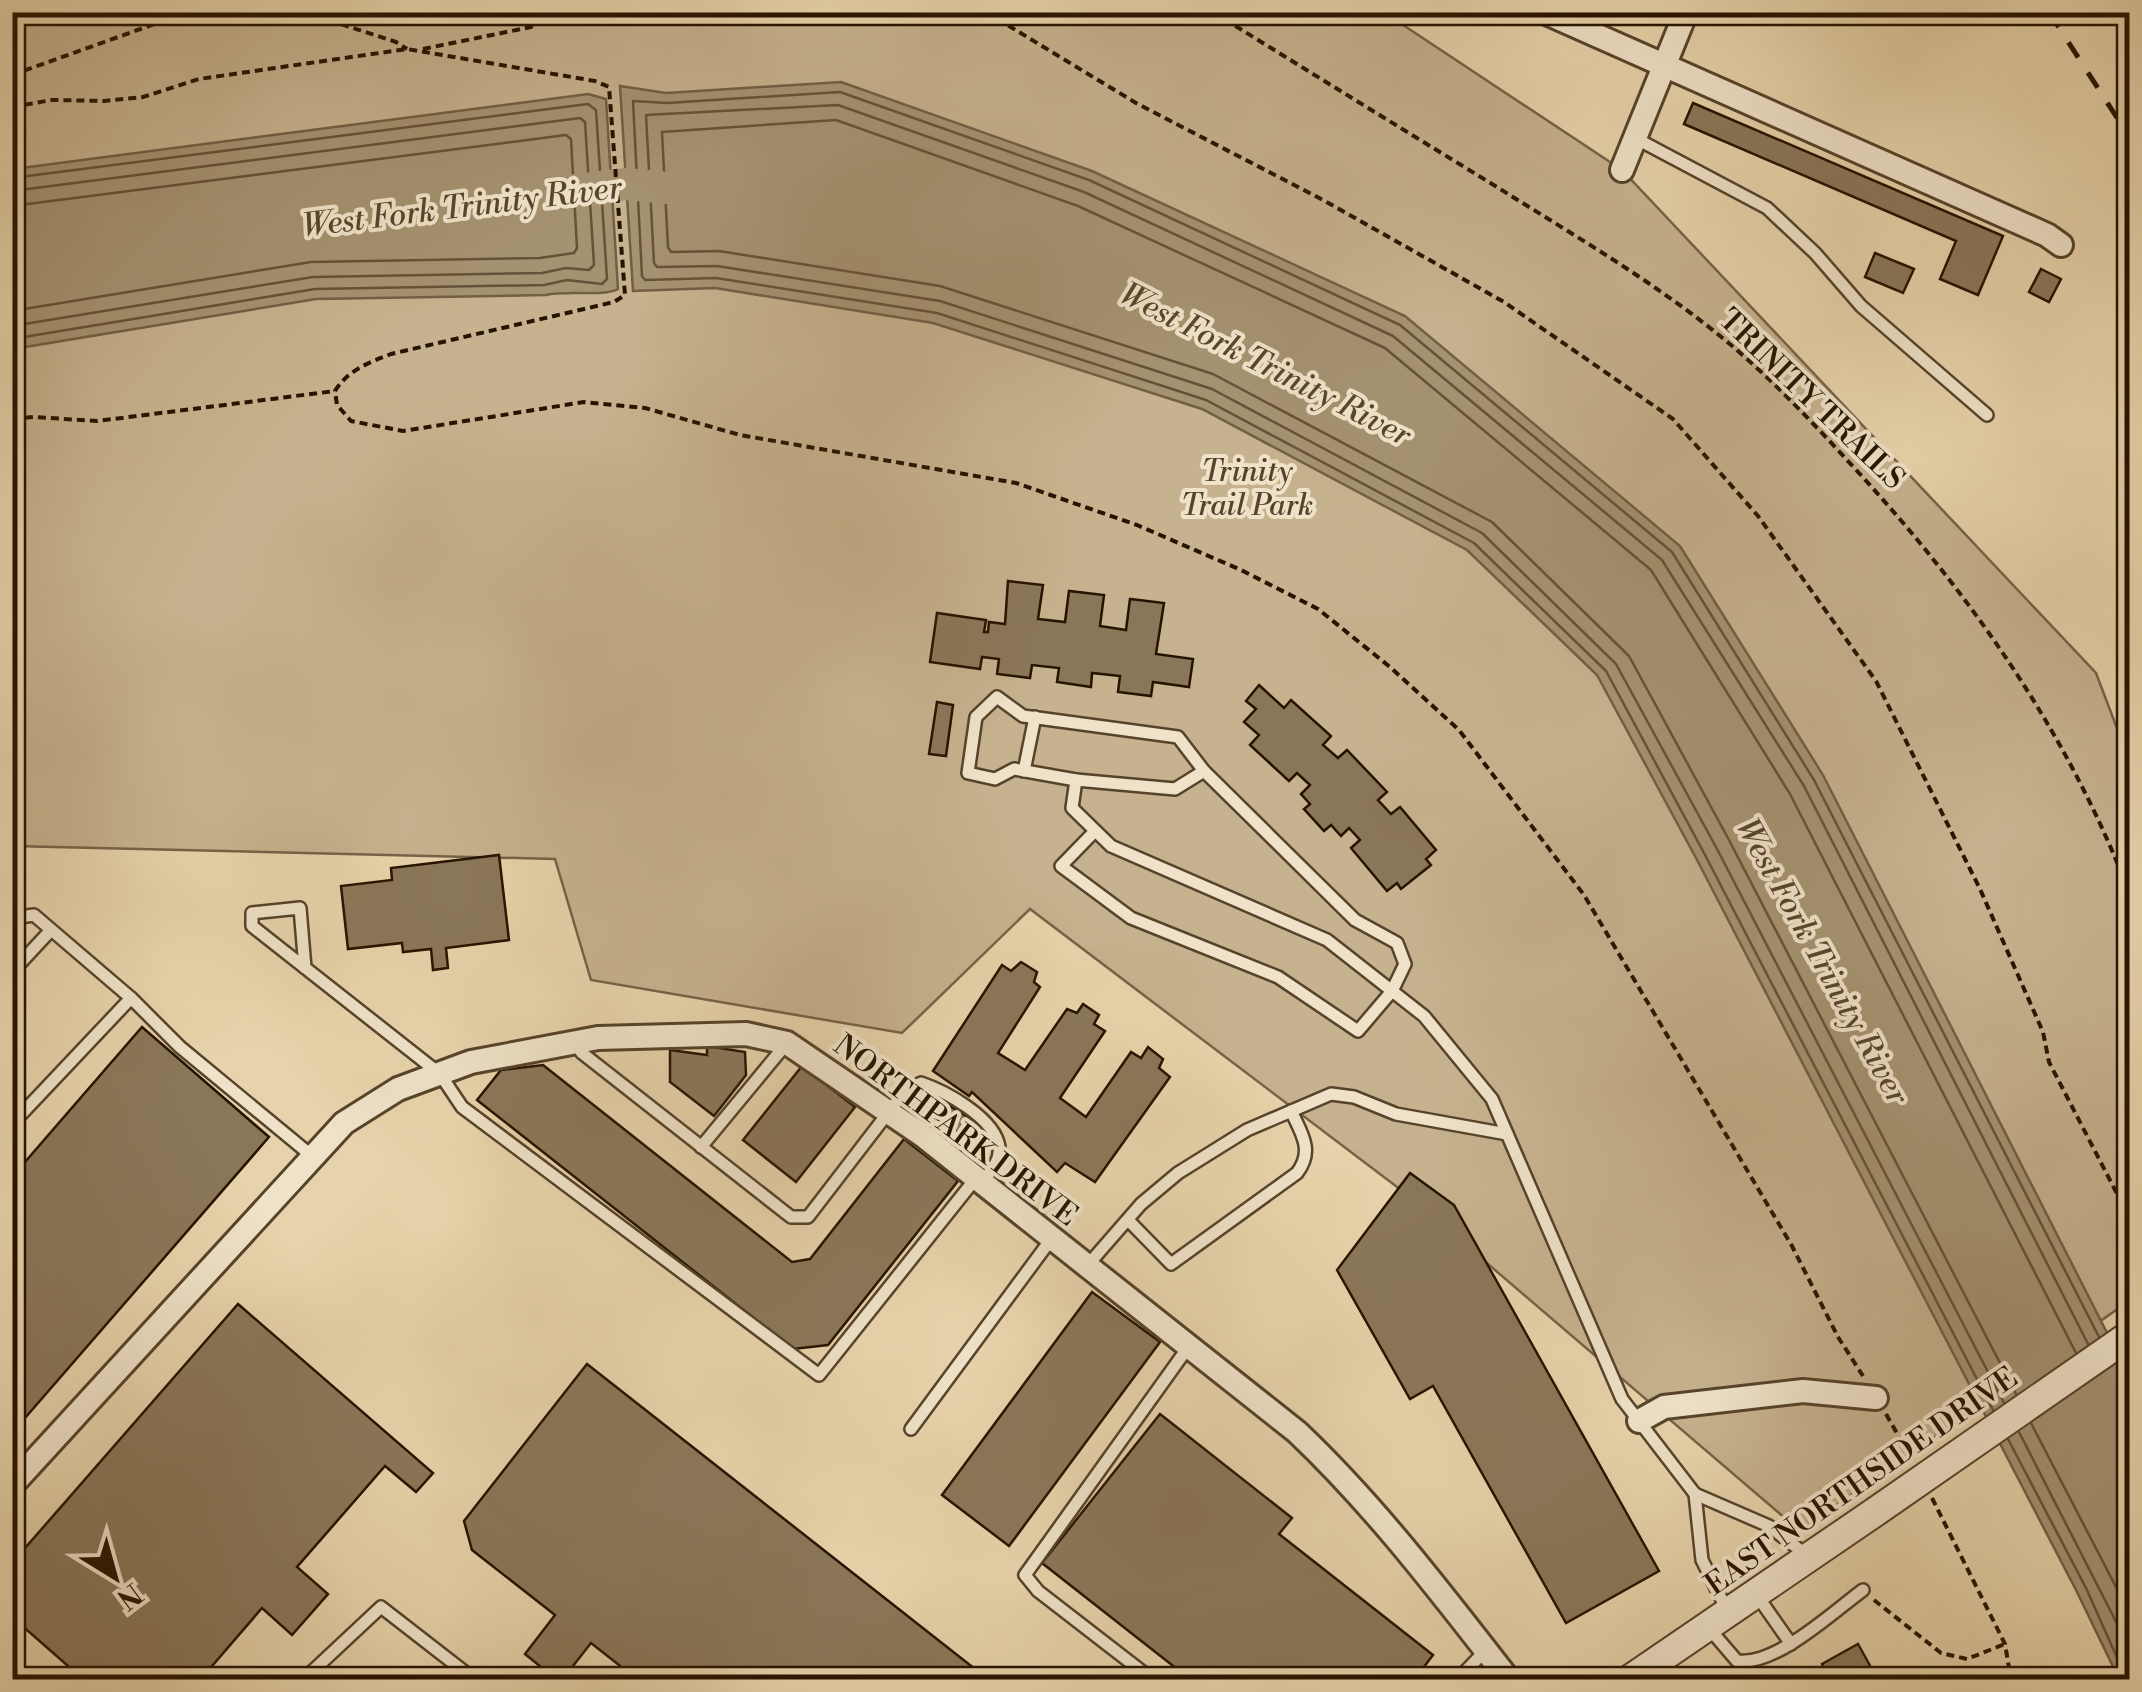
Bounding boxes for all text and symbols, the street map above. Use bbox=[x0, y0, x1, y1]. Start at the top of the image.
water label: West Fork Trinity River bbox=[300, 167, 625, 246]
water label: West Fork Trinity River bbox=[1113, 274, 1419, 456]
street label: TRINITY TRAILS bbox=[1710, 301, 1912, 498]
park label: Trinity Trail Park bbox=[1181, 453, 1313, 525]
water label: West Fork Trinity River bbox=[1727, 811, 1918, 1113]
street label: NORTHPARK DRIVE bbox=[826, 1027, 1085, 1235]
street label: EAST NORTHSIDE DRIVE bbox=[1698, 1359, 2025, 1604]
north arrow bbox=[65, 1527, 165, 1627]
text: N bbox=[110, 1575, 149, 1616]

